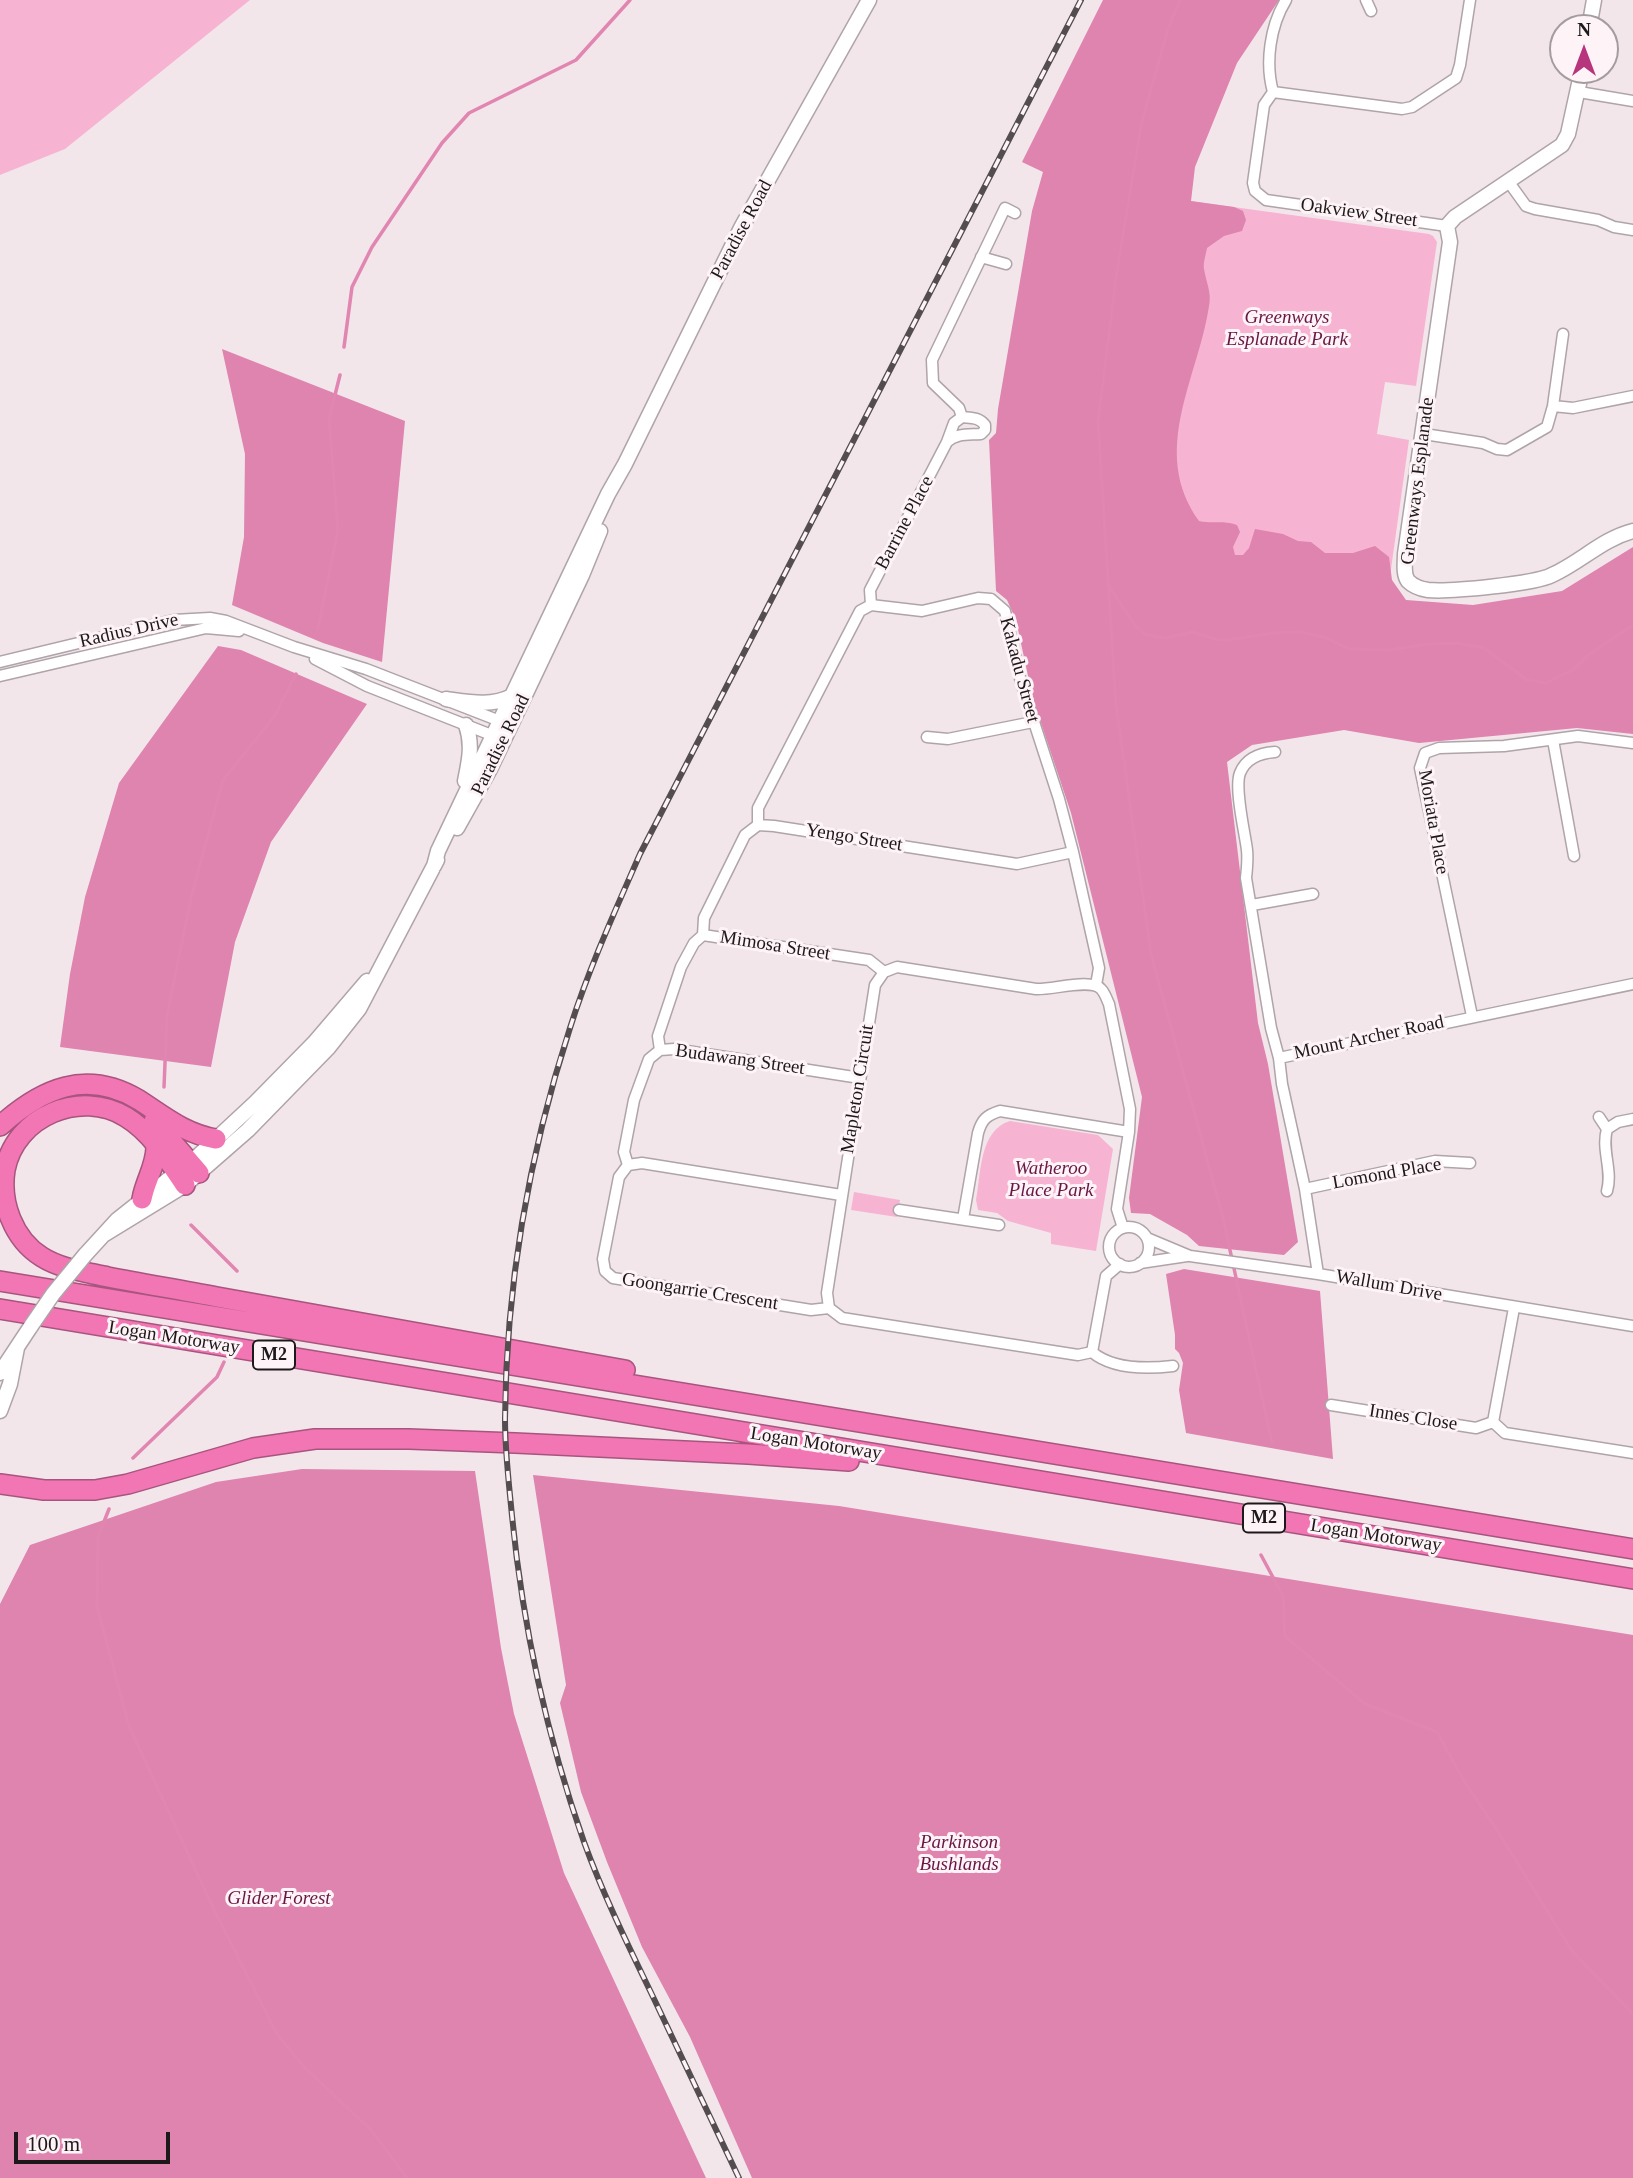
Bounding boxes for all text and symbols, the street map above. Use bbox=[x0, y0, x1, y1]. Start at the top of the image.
north arrow bbox=[1549, 14, 1619, 84]
text: N bbox=[1577, 19, 1591, 40]
street label: Paradise Road bbox=[706, 176, 778, 284]
street label: Oakview Street bbox=[1299, 194, 1419, 232]
park label: Greenways Esplanade Park bbox=[1226, 307, 1348, 351]
street label: Greenways Esplanade bbox=[1396, 396, 1440, 566]
street label: Barrine Place bbox=[871, 472, 939, 574]
street label: Radius Drive bbox=[77, 609, 181, 653]
street label: Kakadu Street bbox=[994, 615, 1044, 725]
street label: Paradise Road bbox=[467, 691, 535, 799]
street label: Moriata Place bbox=[1413, 768, 1453, 876]
street label: Yengo Street bbox=[804, 819, 904, 857]
street label: Mimosa Street bbox=[718, 926, 832, 966]
street label: Mount Archer Road bbox=[1292, 1011, 1446, 1065]
street label: Mapleton Circuit bbox=[837, 1023, 879, 1155]
street label: Budawang Street bbox=[674, 1040, 806, 1080]
street label: Lomond Place bbox=[1331, 1153, 1443, 1195]
park label: Watheroo Place Park bbox=[1009, 1158, 1093, 1202]
street label: Wallum Drive bbox=[1334, 1265, 1444, 1307]
street label: Goongarrie Crescent bbox=[620, 1268, 780, 1316]
street label: Logan Motorway bbox=[107, 1316, 241, 1360]
road number: M2 bbox=[253, 1340, 295, 1370]
street label: Innes Close bbox=[1367, 1400, 1459, 1436]
street label: Logan Motorway bbox=[749, 1422, 883, 1466]
road number: M2 bbox=[1243, 1504, 1285, 1532]
street label: Logan Motorway bbox=[1309, 1514, 1443, 1558]
park label: Parkinson Bushlands bbox=[919, 1832, 999, 1876]
park label: Glider Forest bbox=[227, 1888, 331, 1910]
scale bar bbox=[18, 2118, 173, 2162]
text: 100 m bbox=[27, 2132, 80, 2156]

